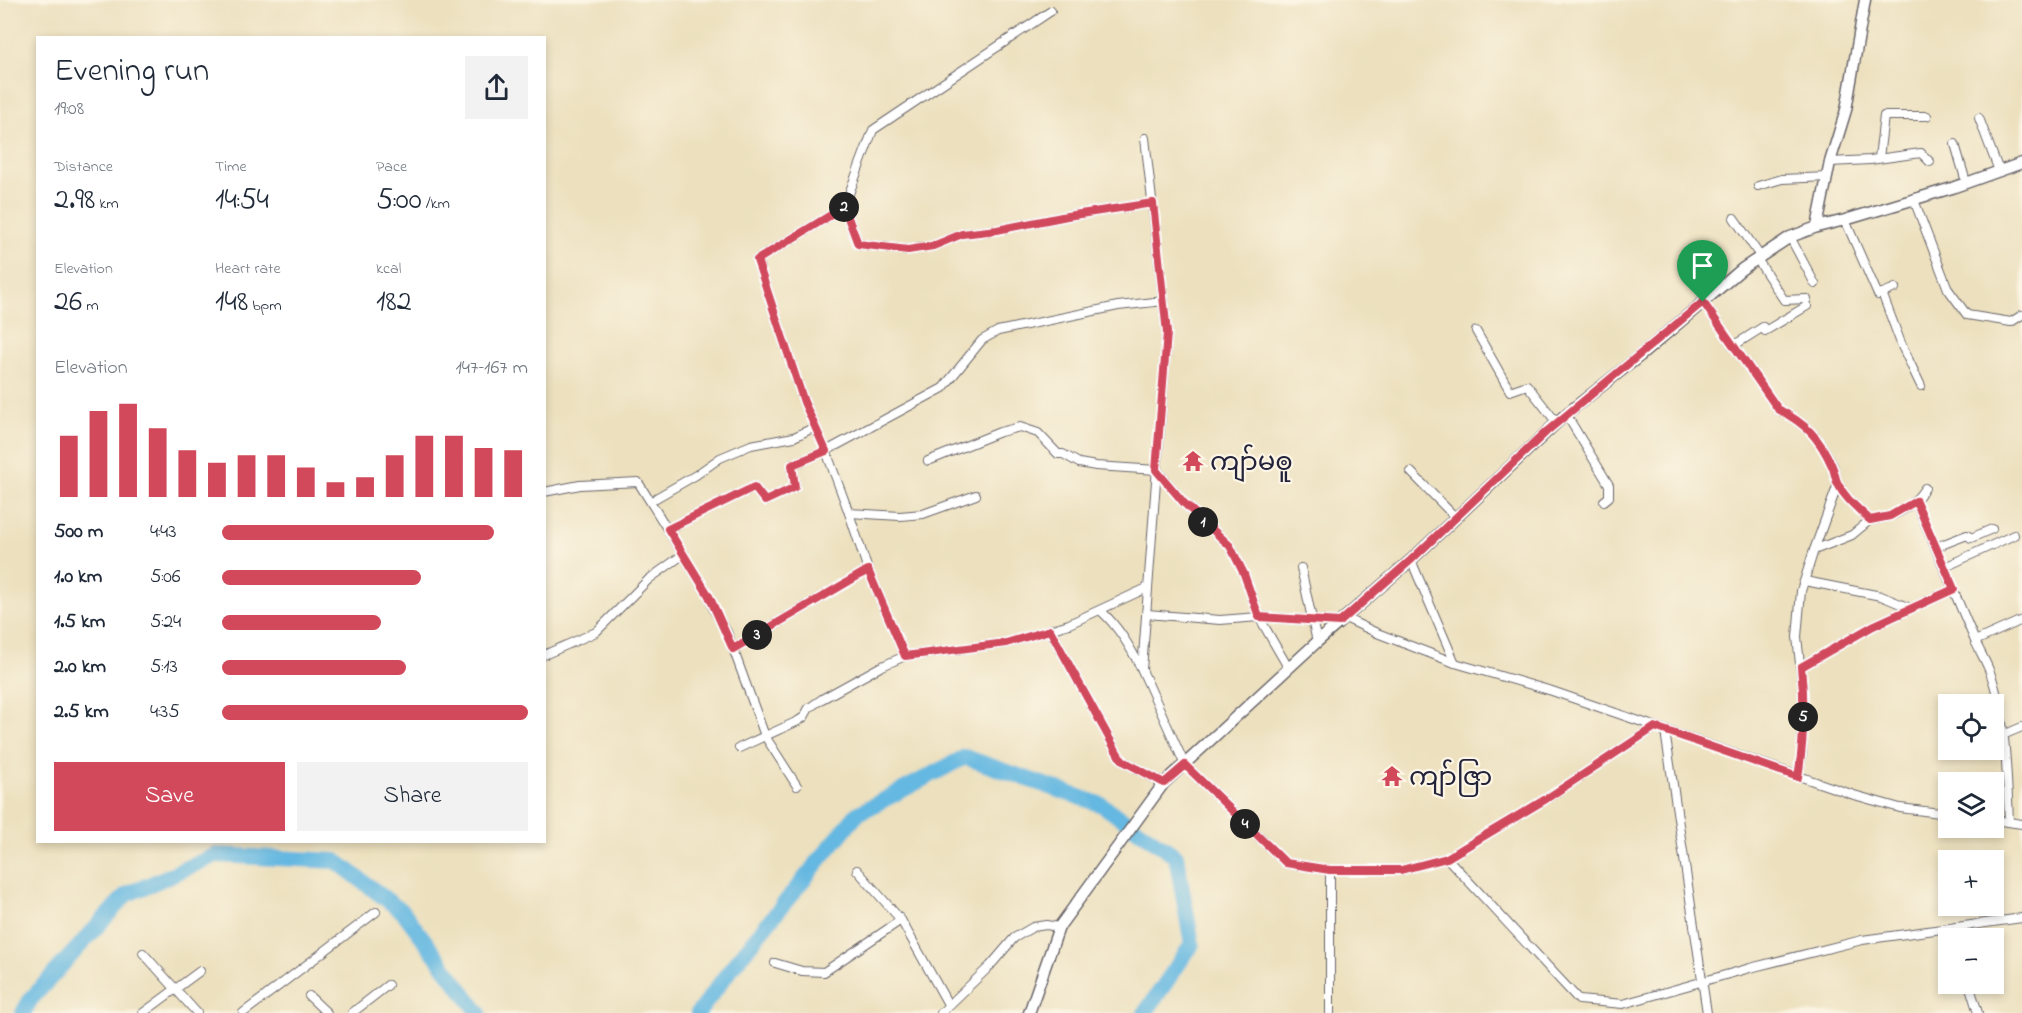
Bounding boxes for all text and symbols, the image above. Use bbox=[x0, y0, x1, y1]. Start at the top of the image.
text: Evening run bbox=[54, 48, 209, 96]
button: share bbox=[465, 56, 528, 119]
text: 19:08 bbox=[54, 95, 84, 124]
text: Distance bbox=[54, 155, 113, 179]
text: Time bbox=[215, 155, 247, 179]
text: Pace bbox=[376, 155, 407, 179]
text: 2.98 bbox=[54, 179, 95, 223]
text: 14:54 bbox=[215, 179, 269, 223]
text: 5:00 bbox=[376, 179, 422, 223]
text: km bbox=[95, 192, 119, 216]
text: /km bbox=[422, 192, 450, 216]
pin: 2 bbox=[829, 192, 859, 222]
text: 2 bbox=[840, 195, 848, 219]
pin bbox=[1677, 240, 1728, 302]
icon: arrive bbox=[1686, 249, 1719, 282]
text: Elevation bbox=[54, 257, 113, 281]
text: Heart rate bbox=[215, 257, 281, 281]
text: kcal bbox=[376, 257, 401, 281]
text: 26 bbox=[54, 281, 82, 325]
text: 148 bbox=[215, 281, 248, 325]
text: 182 bbox=[376, 281, 412, 325]
text: m bbox=[82, 294, 99, 318]
text: bpm bbox=[248, 294, 282, 318]
text: Elevation bbox=[54, 354, 128, 383]
text: 147–167 m bbox=[455, 354, 528, 383]
place label: ကျာ်မၜူ bbox=[1210, 444, 1293, 483]
temple icon: ကျာ်မၜူ bbox=[1181, 449, 1205, 473]
pin: 1 bbox=[1188, 507, 1218, 537]
text: 1 bbox=[1200, 510, 1206, 534]
text: 500 m bbox=[54, 518, 103, 547]
text: 4:43 bbox=[150, 518, 176, 547]
text: 1.0 km bbox=[54, 563, 102, 592]
text: 5:06 bbox=[150, 563, 181, 592]
text: 1.5 km bbox=[54, 608, 105, 637]
text: 5:24 bbox=[150, 608, 181, 637]
pin: 3 bbox=[742, 620, 772, 650]
text: 3 bbox=[754, 623, 760, 647]
text: 2.0 km bbox=[54, 653, 106, 682]
text: 5:13 bbox=[150, 653, 178, 682]
map controls bbox=[1938, 694, 2004, 994]
button: locate bbox=[1938, 694, 2004, 760]
text: 2.5 km bbox=[54, 698, 109, 727]
text: 4:35 bbox=[150, 698, 180, 727]
pin: 5 bbox=[1788, 702, 1818, 732]
text: 5 bbox=[1798, 705, 1808, 729]
place label: ကျာ်ဇြာ bbox=[1409, 759, 1492, 798]
button: Save bbox=[54, 762, 285, 831]
button: Share bbox=[297, 762, 528, 831]
temple icon: ကျာ်ဇြာ bbox=[1380, 764, 1404, 788]
button: layers bbox=[1938, 772, 2004, 838]
pin: 4 bbox=[1230, 809, 1260, 839]
text: 4 bbox=[1242, 812, 1248, 836]
button: + bbox=[1938, 850, 2004, 916]
button: − bbox=[1938, 928, 2004, 994]

